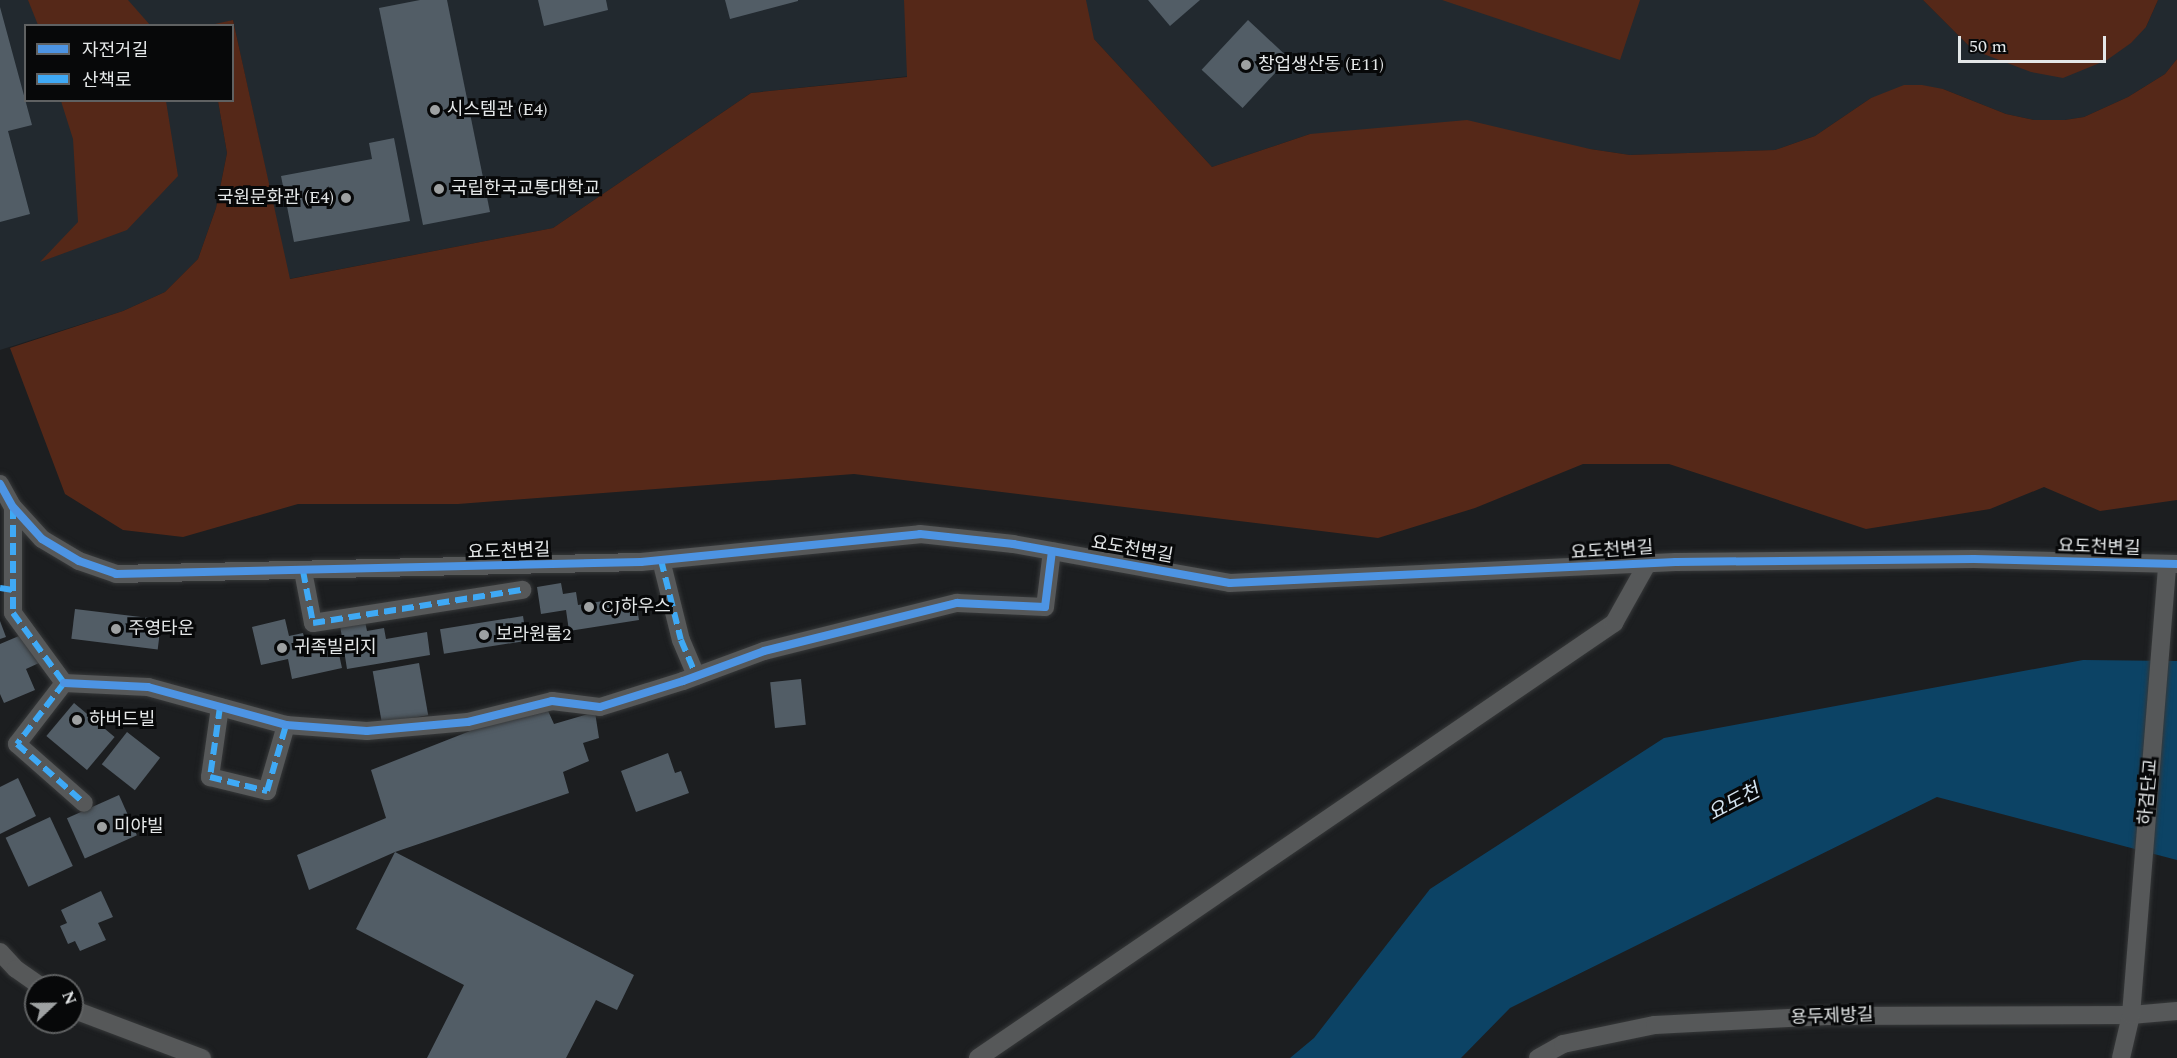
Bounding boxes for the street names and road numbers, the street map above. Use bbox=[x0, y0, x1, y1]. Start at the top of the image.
street label: 요도천변길 bbox=[1089, 532, 1175, 568]
street label: 요도천변길 bbox=[2057, 536, 2141, 560]
street label: 요도천변길 bbox=[1570, 537, 1654, 565]
street label: 요도천변길 bbox=[467, 540, 551, 564]
street label: 하검단교 bbox=[2135, 758, 2163, 826]
street label: 용두제방길 bbox=[1790, 1005, 1874, 1029]

